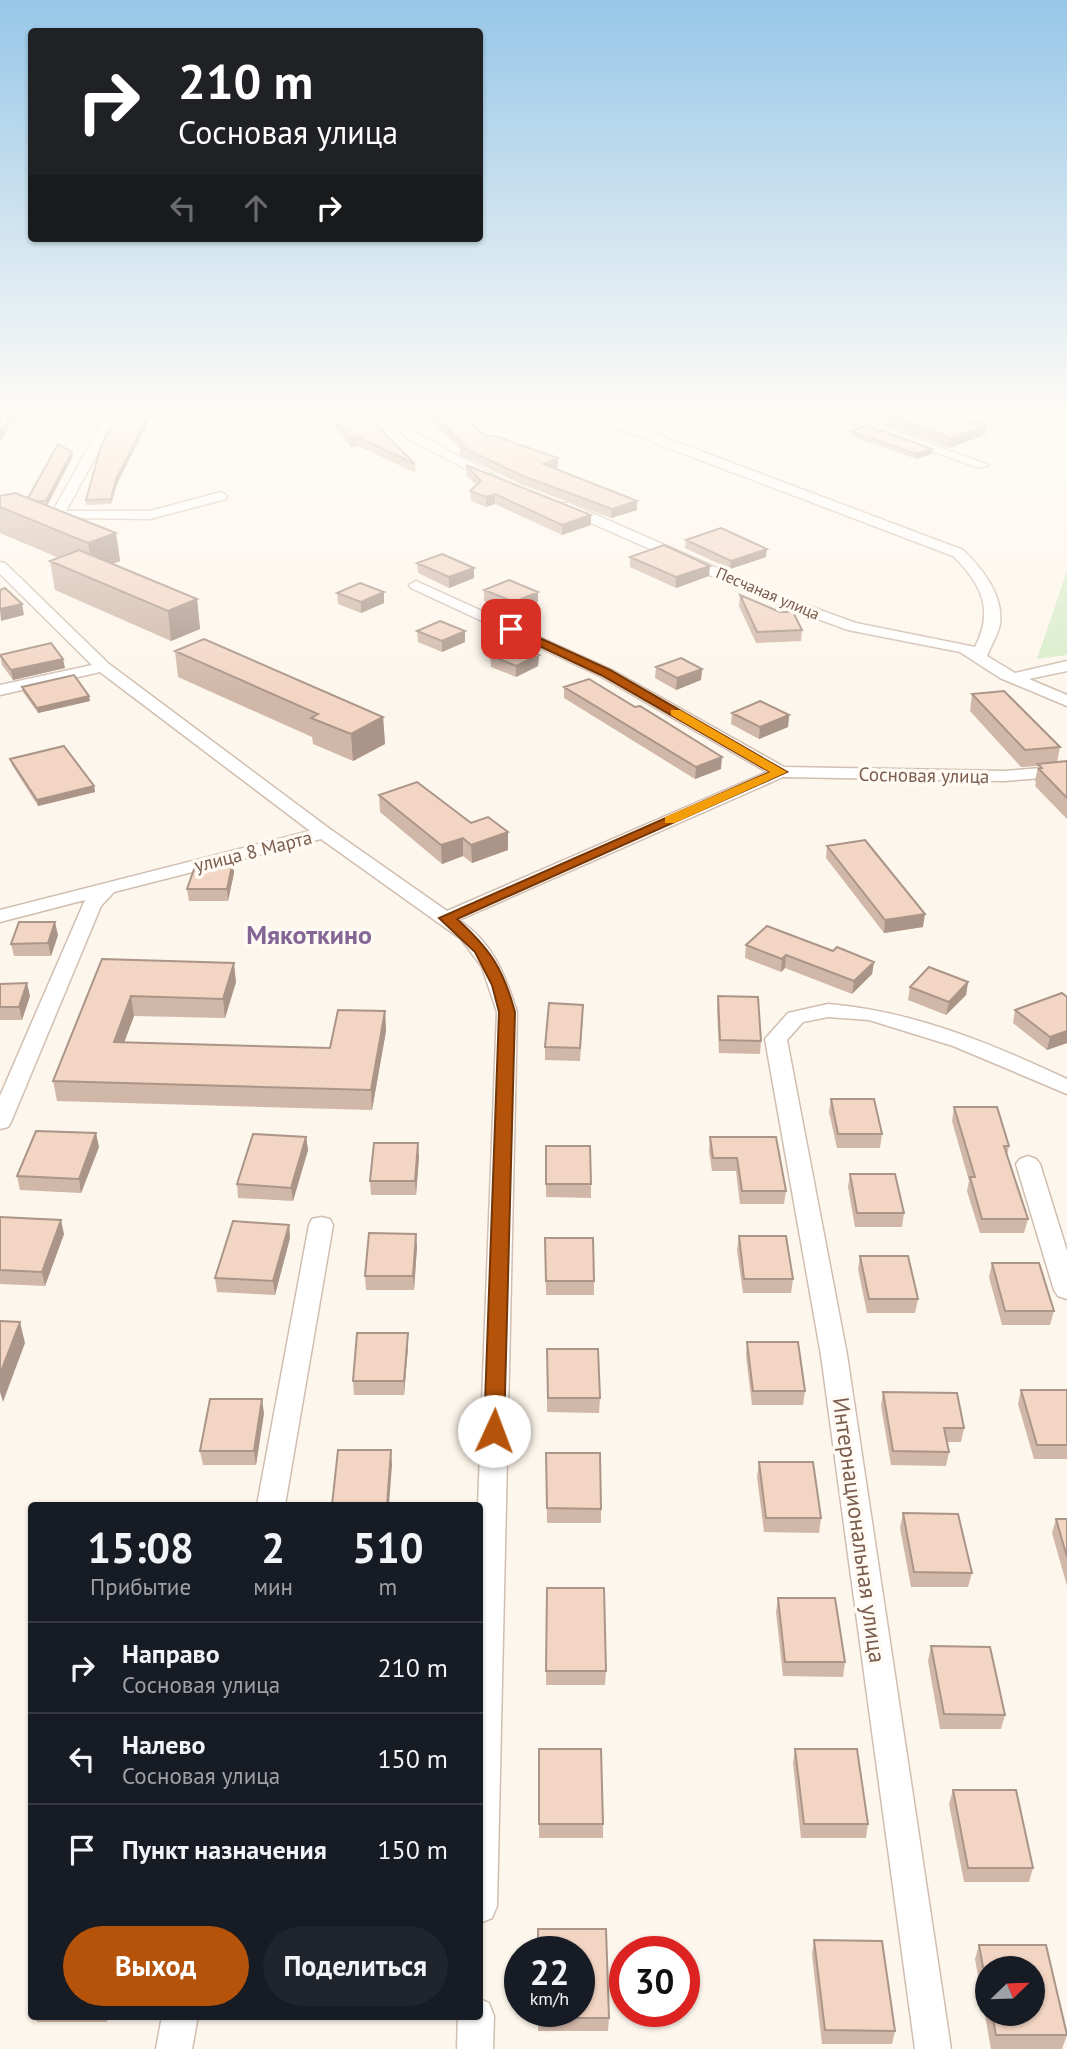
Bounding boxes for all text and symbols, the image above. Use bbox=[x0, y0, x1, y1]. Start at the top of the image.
text: 210 m bbox=[178, 49, 313, 113]
icon: right bbox=[63, 56, 154, 147]
text: Сосновая улица bbox=[178, 111, 398, 153]
icon: left bbox=[164, 189, 202, 227]
icon: ahead bbox=[237, 189, 275, 227]
icon: right bbox=[310, 189, 348, 227]
street label: Песчаная улица bbox=[713, 562, 823, 624]
pin bbox=[481, 599, 541, 659]
icon: arrive bbox=[492, 610, 530, 648]
street label: Сосновая улица bbox=[858, 762, 990, 788]
street label: улица 8 Марта bbox=[192, 825, 314, 877]
district label: Мякоткино bbox=[246, 918, 372, 951]
position arrow bbox=[457, 1394, 531, 1468]
street label: Интернациональная улица bbox=[827, 1395, 892, 1665]
text: 15:08 bbox=[87, 1520, 194, 1575]
text: 2 bbox=[261, 1520, 285, 1575]
text: 510 bbox=[352, 1520, 424, 1575]
text: Прибытие bbox=[90, 1572, 191, 1601]
text: мин bbox=[253, 1572, 293, 1601]
text: m bbox=[379, 1572, 397, 1601]
text: Направо bbox=[122, 1637, 220, 1670]
icon: right bbox=[63, 1649, 101, 1687]
text: 210 m bbox=[377, 1651, 448, 1684]
text: Сосновая улица bbox=[122, 1670, 280, 1699]
text: Налево bbox=[122, 1728, 206, 1761]
icon: left bbox=[63, 1740, 101, 1778]
text: 150 m bbox=[377, 1742, 448, 1775]
text: Сосновая улица bbox=[122, 1761, 280, 1790]
icon: arrive bbox=[63, 1831, 101, 1869]
text: Пункт назначения bbox=[122, 1833, 327, 1866]
text: 150 m bbox=[377, 1833, 448, 1866]
button: Выход bbox=[63, 1926, 249, 2006]
button: Поделиться bbox=[263, 1926, 448, 2006]
speed limit sign: 30 bbox=[609, 1936, 700, 2027]
text: 22 bbox=[530, 1949, 569, 1995]
north arrow bbox=[975, 1956, 1045, 2026]
map controls bbox=[975, 1956, 1045, 2026]
text: km/h bbox=[530, 1987, 569, 2010]

